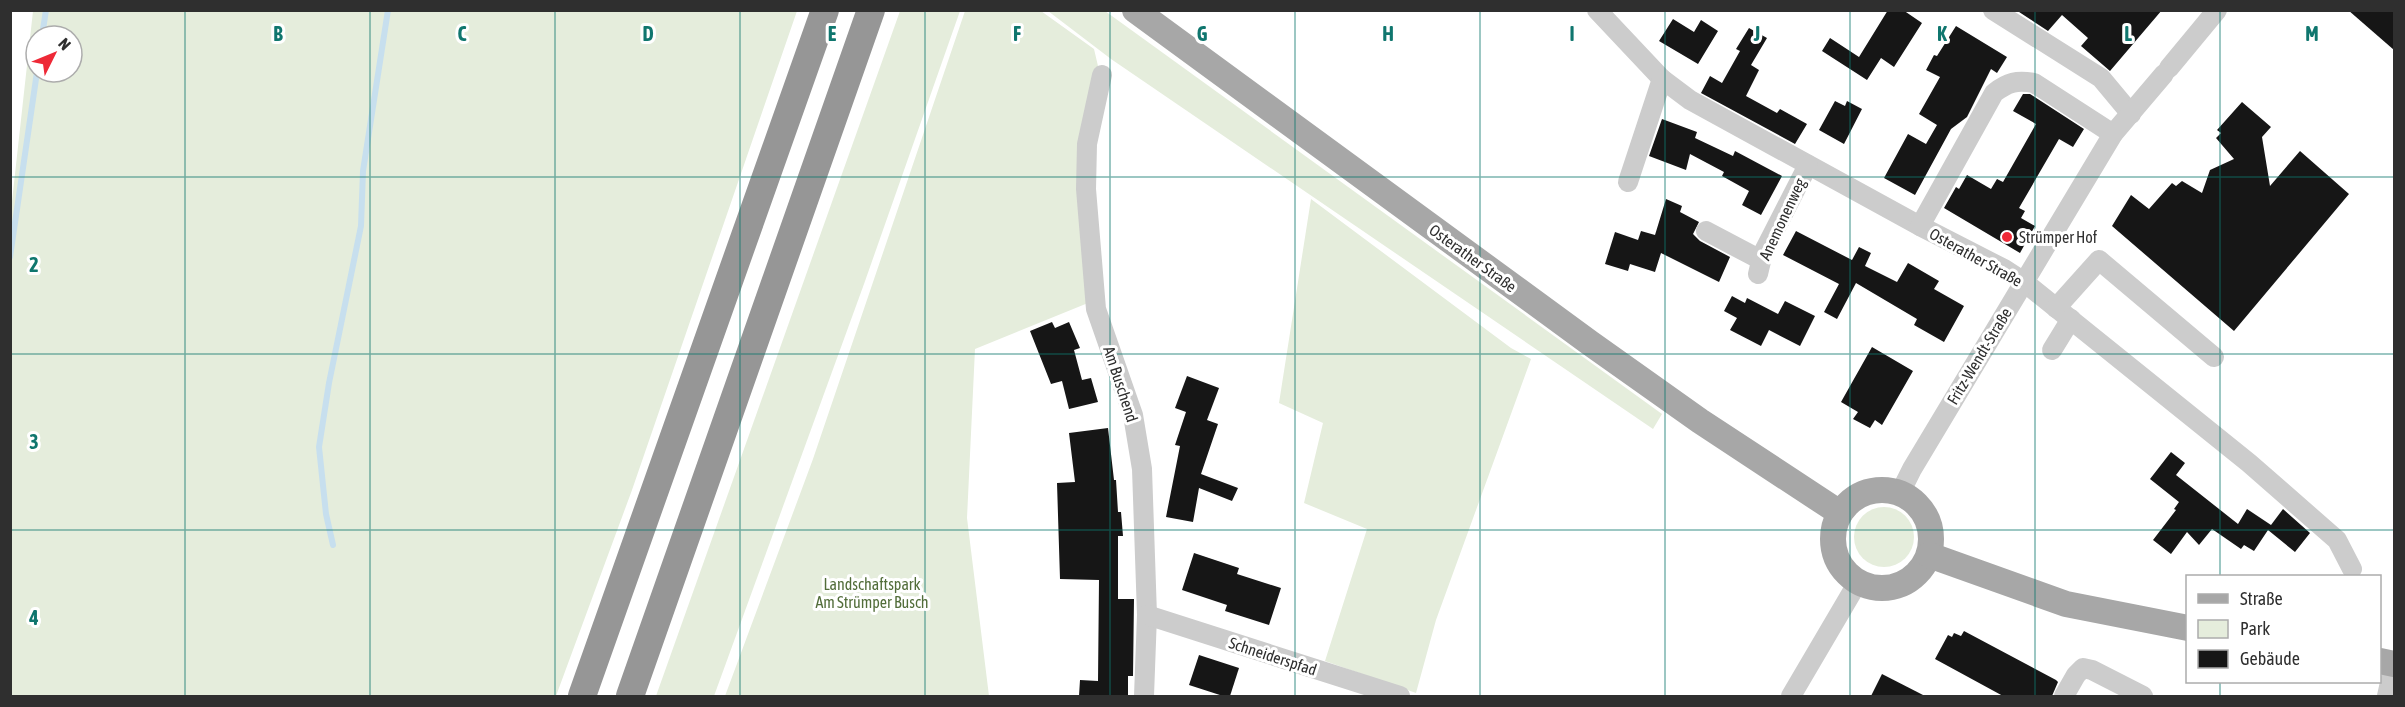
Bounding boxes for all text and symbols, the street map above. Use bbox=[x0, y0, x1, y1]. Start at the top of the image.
text: B bbox=[273, 22, 283, 45]
text: C bbox=[458, 22, 467, 45]
text: D bbox=[642, 22, 654, 45]
text: E bbox=[828, 22, 837, 45]
text: F bbox=[1013, 22, 1021, 45]
text: G bbox=[1197, 22, 1208, 45]
text: H bbox=[1382, 22, 1394, 45]
text: I bbox=[1569, 22, 1575, 45]
text: J bbox=[1753, 22, 1760, 45]
text: K bbox=[1937, 22, 1947, 45]
text: L bbox=[2124, 22, 2132, 45]
text: M bbox=[2305, 22, 2319, 45]
north arrow bbox=[24, 24, 84, 84]
text: N bbox=[55, 34, 75, 53]
street label: Anemonenweg bbox=[1755, 175, 1810, 263]
street label: Osterather Straße bbox=[1426, 220, 1520, 296]
street label: Osterather Straße bbox=[1927, 224, 2025, 290]
place label: Strümper Hof bbox=[2019, 228, 2098, 247]
marker: Strümper Hof bbox=[2000, 230, 2014, 244]
text: 2 bbox=[29, 253, 39, 276]
street label: Fritz-Wendt-Straße bbox=[1943, 305, 2015, 407]
street label: Am Buschend bbox=[1100, 344, 1142, 424]
text: 3 bbox=[29, 430, 39, 453]
park label: Landschaftspark Am Strümper Busch bbox=[815, 575, 929, 612]
legend bbox=[2186, 575, 2381, 683]
text: Straße bbox=[2240, 588, 2283, 609]
text: 4 bbox=[28, 606, 39, 629]
text: Park bbox=[2240, 618, 2270, 639]
street label: Schneiderspfad bbox=[1226, 633, 1319, 680]
text: Gebäude bbox=[2240, 648, 2300, 669]

